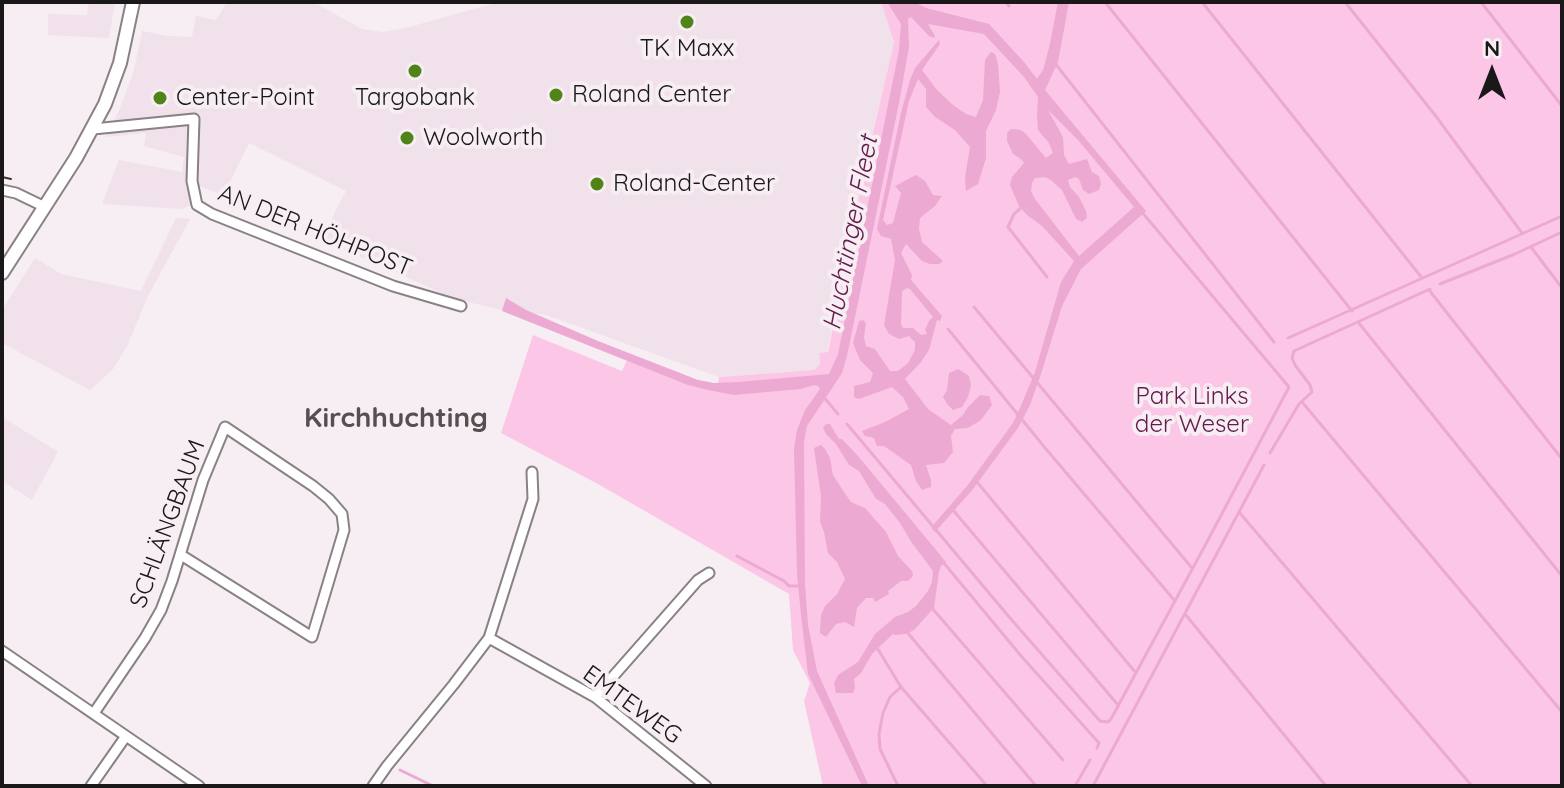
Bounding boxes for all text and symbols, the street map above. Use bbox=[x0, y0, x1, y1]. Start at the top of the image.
marker: TK Maxx bbox=[678, 13, 696, 31]
north arrow bbox=[1452, 32, 1532, 112]
text: N bbox=[1484, 34, 1500, 62]
place label: TK Maxx bbox=[640, 35, 734, 63]
marker: Targobank bbox=[406, 62, 424, 80]
place label: Roland Center bbox=[572, 81, 731, 109]
place label: Center-Point bbox=[176, 84, 315, 112]
place label: Targobank bbox=[355, 84, 475, 112]
marker: Roland Center bbox=[547, 86, 565, 104]
marker: Center-Point bbox=[151, 89, 169, 107]
place label: Woolworth bbox=[423, 124, 544, 152]
marker: Woolworth bbox=[398, 129, 416, 147]
water label: Huchtinger Fleet bbox=[817, 133, 885, 333]
place label: Roland-Center bbox=[613, 170, 775, 198]
marker: Roland-Center bbox=[588, 175, 606, 193]
street label: AN DER HÖHPOST bbox=[214, 179, 416, 283]
park label: Park Links der Weser bbox=[1135, 383, 1249, 439]
district label: Kirchhuchting bbox=[304, 402, 488, 436]
street label: SCHLÄNGBAUM bbox=[124, 436, 212, 612]
street label: EMTEWEG bbox=[577, 660, 687, 750]

